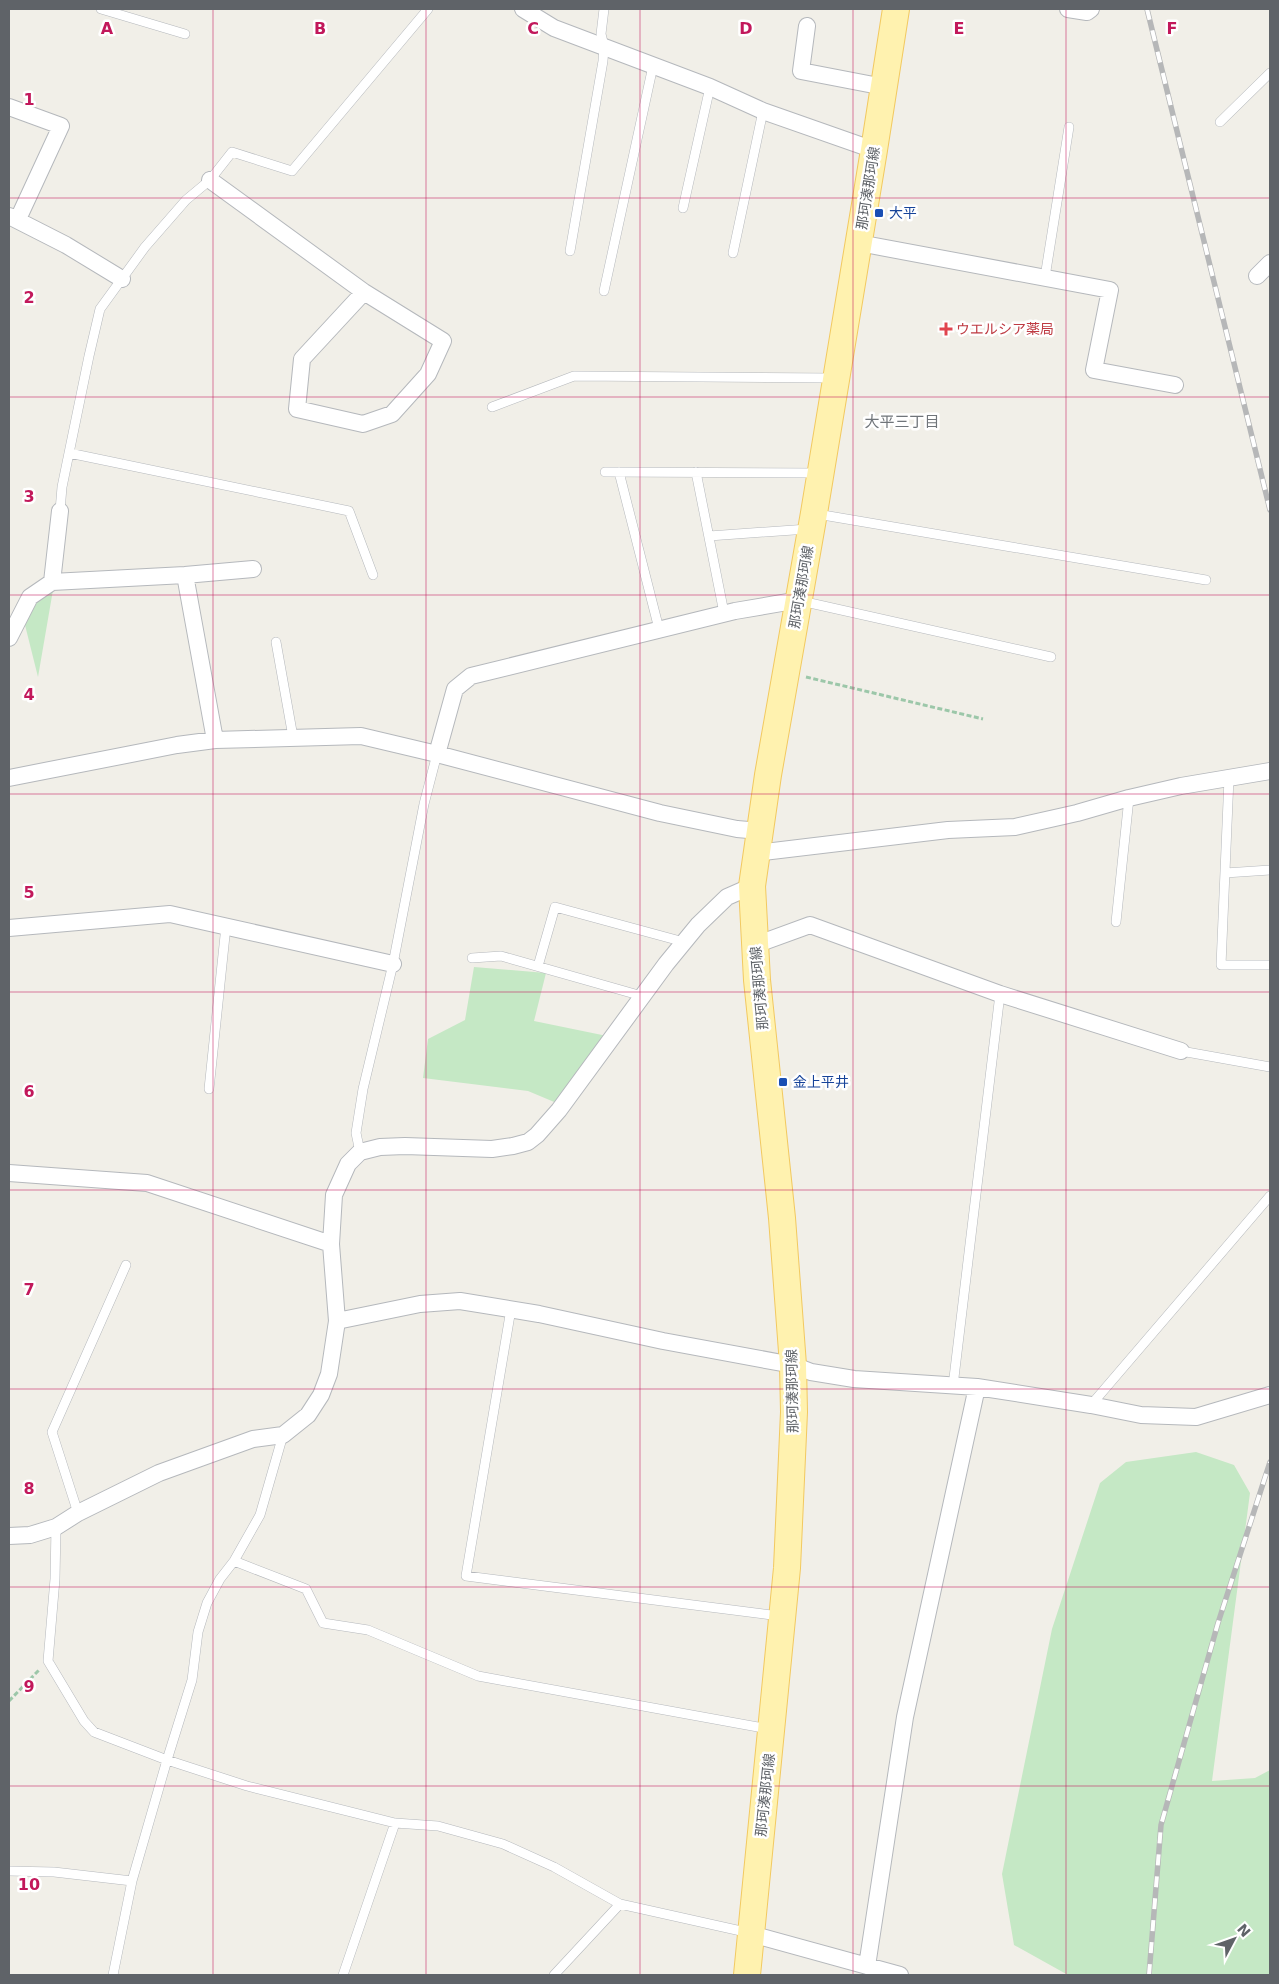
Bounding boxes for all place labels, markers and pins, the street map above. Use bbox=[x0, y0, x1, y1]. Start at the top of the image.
place label: 大平 bbox=[889, 205, 917, 221]
marker: 大平 bbox=[873, 207, 885, 219]
place label: ウエルシア薬局 bbox=[956, 321, 1054, 337]
marker: ウエルシア薬局 bbox=[940, 323, 952, 335]
place label: 金上平井 bbox=[793, 1074, 849, 1090]
marker: 金上平井 bbox=[777, 1076, 789, 1088]

